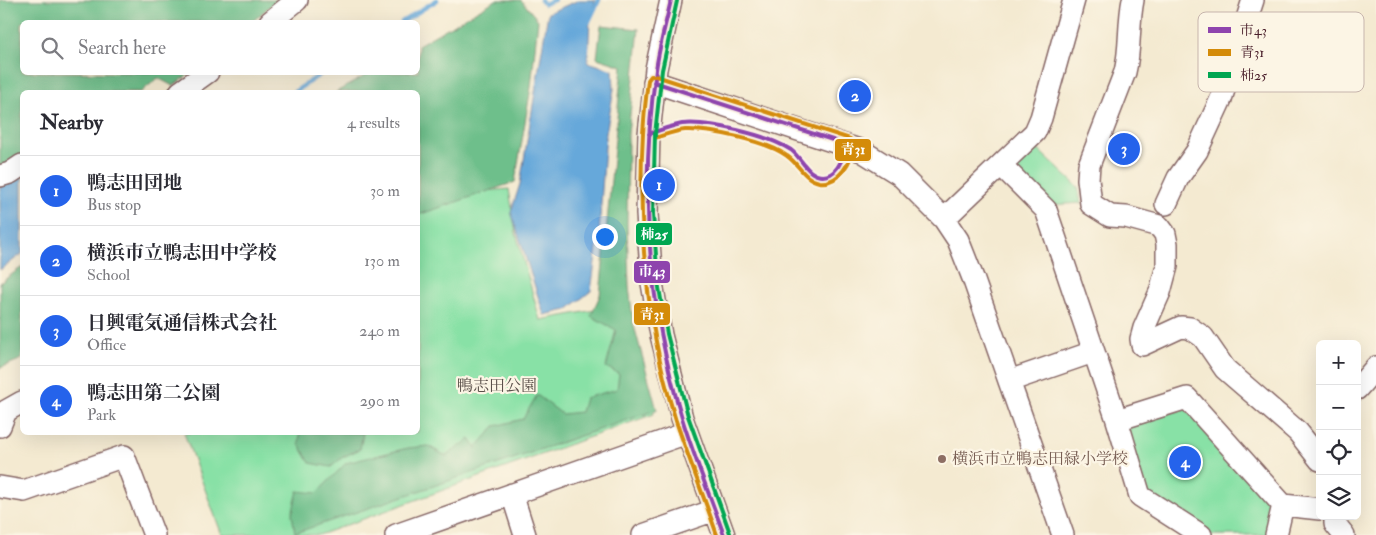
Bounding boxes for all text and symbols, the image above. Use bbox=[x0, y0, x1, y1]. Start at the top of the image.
legend bbox=[1198, 12, 1364, 92]
search box bbox=[20, 20, 420, 75]
text: 市43 bbox=[1240, 22, 1267, 39]
icon: search bbox=[38, 34, 66, 62]
text: Search here bbox=[78, 36, 166, 60]
text: 青31 bbox=[1240, 44, 1264, 61]
text: 柿25 bbox=[1240, 67, 1268, 84]
pin: 2 bbox=[839, 77, 871, 115]
text: Nearby bbox=[40, 109, 103, 136]
text: 4 results bbox=[347, 113, 400, 133]
pin: 3 bbox=[1108, 130, 1140, 168]
line badge: 青31 bbox=[834, 138, 872, 162]
text: 青31 bbox=[841, 141, 865, 158]
pin: 1 bbox=[643, 166, 675, 204]
text: 鴨志田団地 bbox=[87, 171, 182, 195]
text: 1 bbox=[53, 181, 59, 201]
text: 30 m bbox=[370, 181, 400, 201]
text: Bus stop bbox=[87, 195, 141, 215]
line badge: 柿25 bbox=[635, 222, 673, 246]
your location bbox=[592, 224, 618, 250]
text: 柿25 bbox=[640, 226, 668, 243]
text: 横浜市立鴨志田中学校 bbox=[87, 241, 277, 265]
text: 2 bbox=[52, 251, 60, 271]
text: 130 m bbox=[364, 251, 400, 271]
line badge: 市43 bbox=[633, 260, 671, 284]
text: 市43 bbox=[639, 263, 665, 280]
text: School bbox=[87, 265, 130, 285]
line badge: 青31 bbox=[633, 302, 671, 326]
text: 青31 bbox=[640, 306, 664, 323]
text: 日興電気通信株式会社 bbox=[87, 311, 277, 335]
text: 3 bbox=[53, 321, 59, 341]
text: 240 m bbox=[359, 321, 400, 341]
text: Office bbox=[87, 335, 126, 355]
map controls bbox=[1316, 340, 1361, 520]
button: + bbox=[1316, 340, 1361, 385]
park label: 鴨志田公園 bbox=[457, 376, 537, 396]
text: 鴨志田第二公園 bbox=[87, 381, 220, 405]
button: − bbox=[1316, 385, 1361, 430]
text: 4 bbox=[52, 391, 60, 411]
text: 290 m bbox=[360, 391, 400, 411]
text: Park bbox=[87, 405, 116, 425]
button: locate bbox=[1316, 430, 1361, 475]
pin: 4 bbox=[1169, 443, 1201, 481]
place label: 横浜市立鴨志田緑小学校 bbox=[952, 449, 1128, 469]
marker: 横浜市立鴨志田緑小学校 bbox=[936, 453, 948, 465]
button: layers bbox=[1316, 475, 1361, 520]

